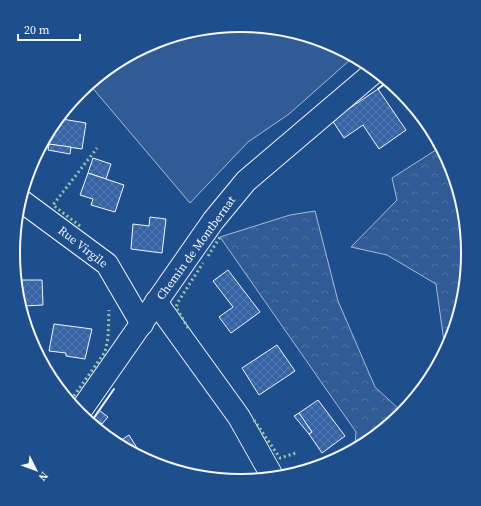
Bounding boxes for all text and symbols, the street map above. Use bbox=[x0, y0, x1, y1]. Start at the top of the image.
scale bar bbox=[18, 16, 80, 42]
text: 20 m bbox=[24, 22, 50, 38]
street label: Chemin de Montbernat bbox=[153, 193, 239, 303]
street label: Rue Virgile bbox=[55, 223, 111, 271]
north arrow bbox=[16, 450, 56, 490]
text: N bbox=[35, 468, 51, 484]

